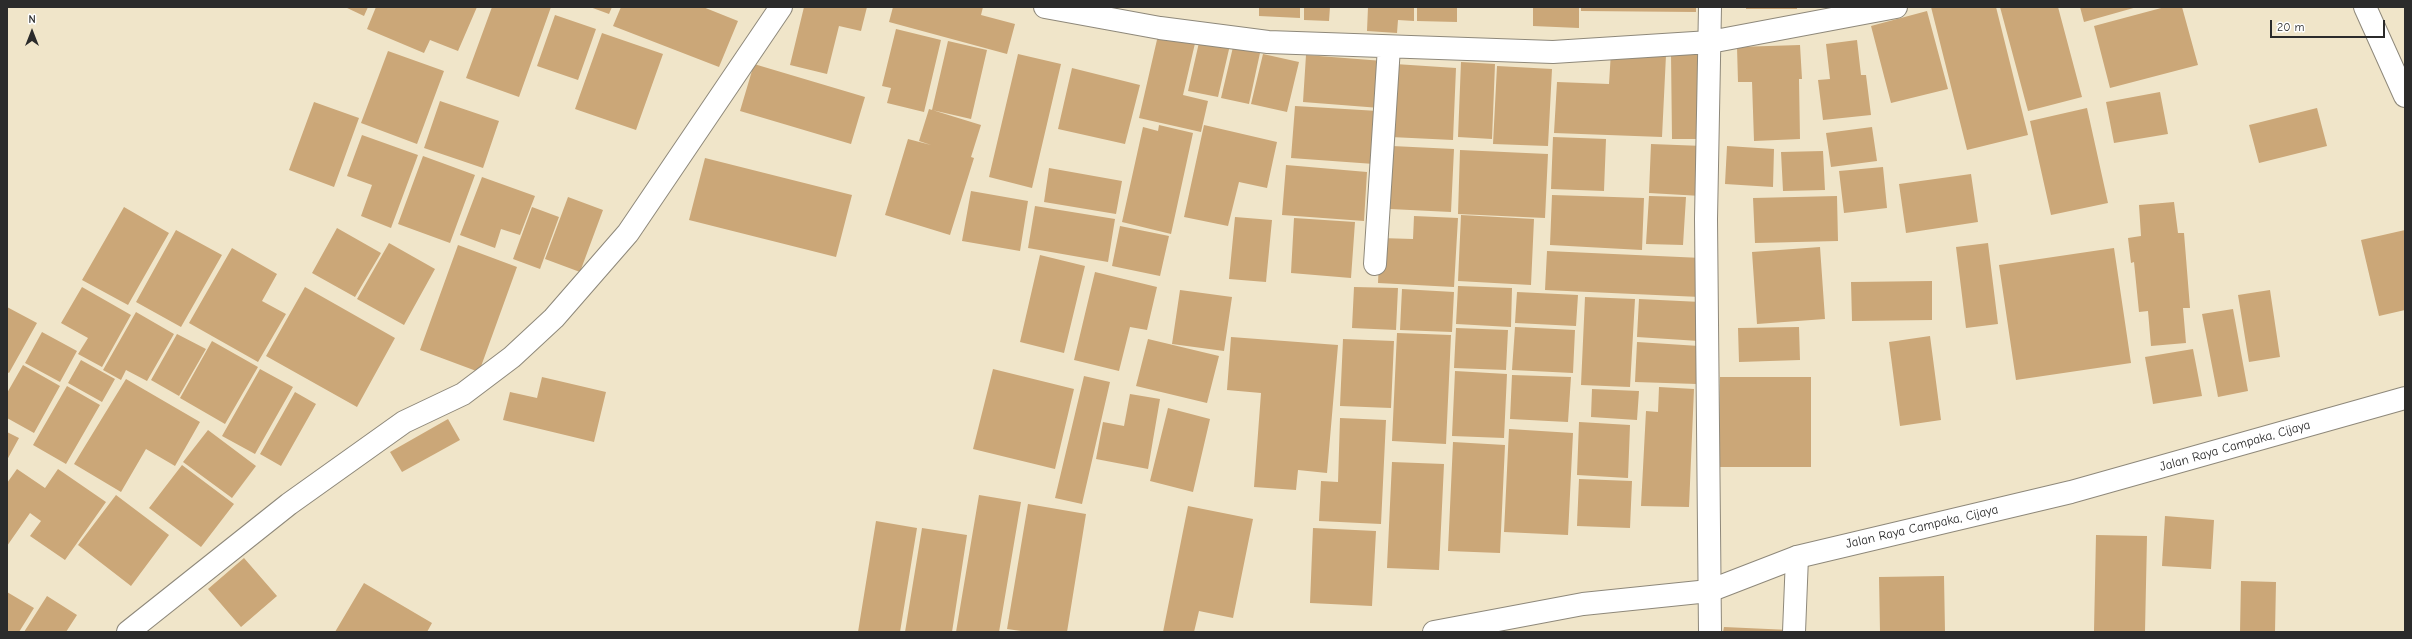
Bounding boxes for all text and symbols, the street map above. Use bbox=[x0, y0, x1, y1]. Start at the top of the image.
north arrow bbox=[12, 12, 52, 52]
scale bar bbox=[2272, 12, 2387, 38]
text: N bbox=[28, 13, 36, 26]
text: 20 m bbox=[2277, 20, 2305, 34]
street label: Jalan Raya Campaka, Cijaya bbox=[2158, 417, 2312, 475]
street label: Jalan Raya Campaka, Cijaya bbox=[1844, 502, 2000, 552]

